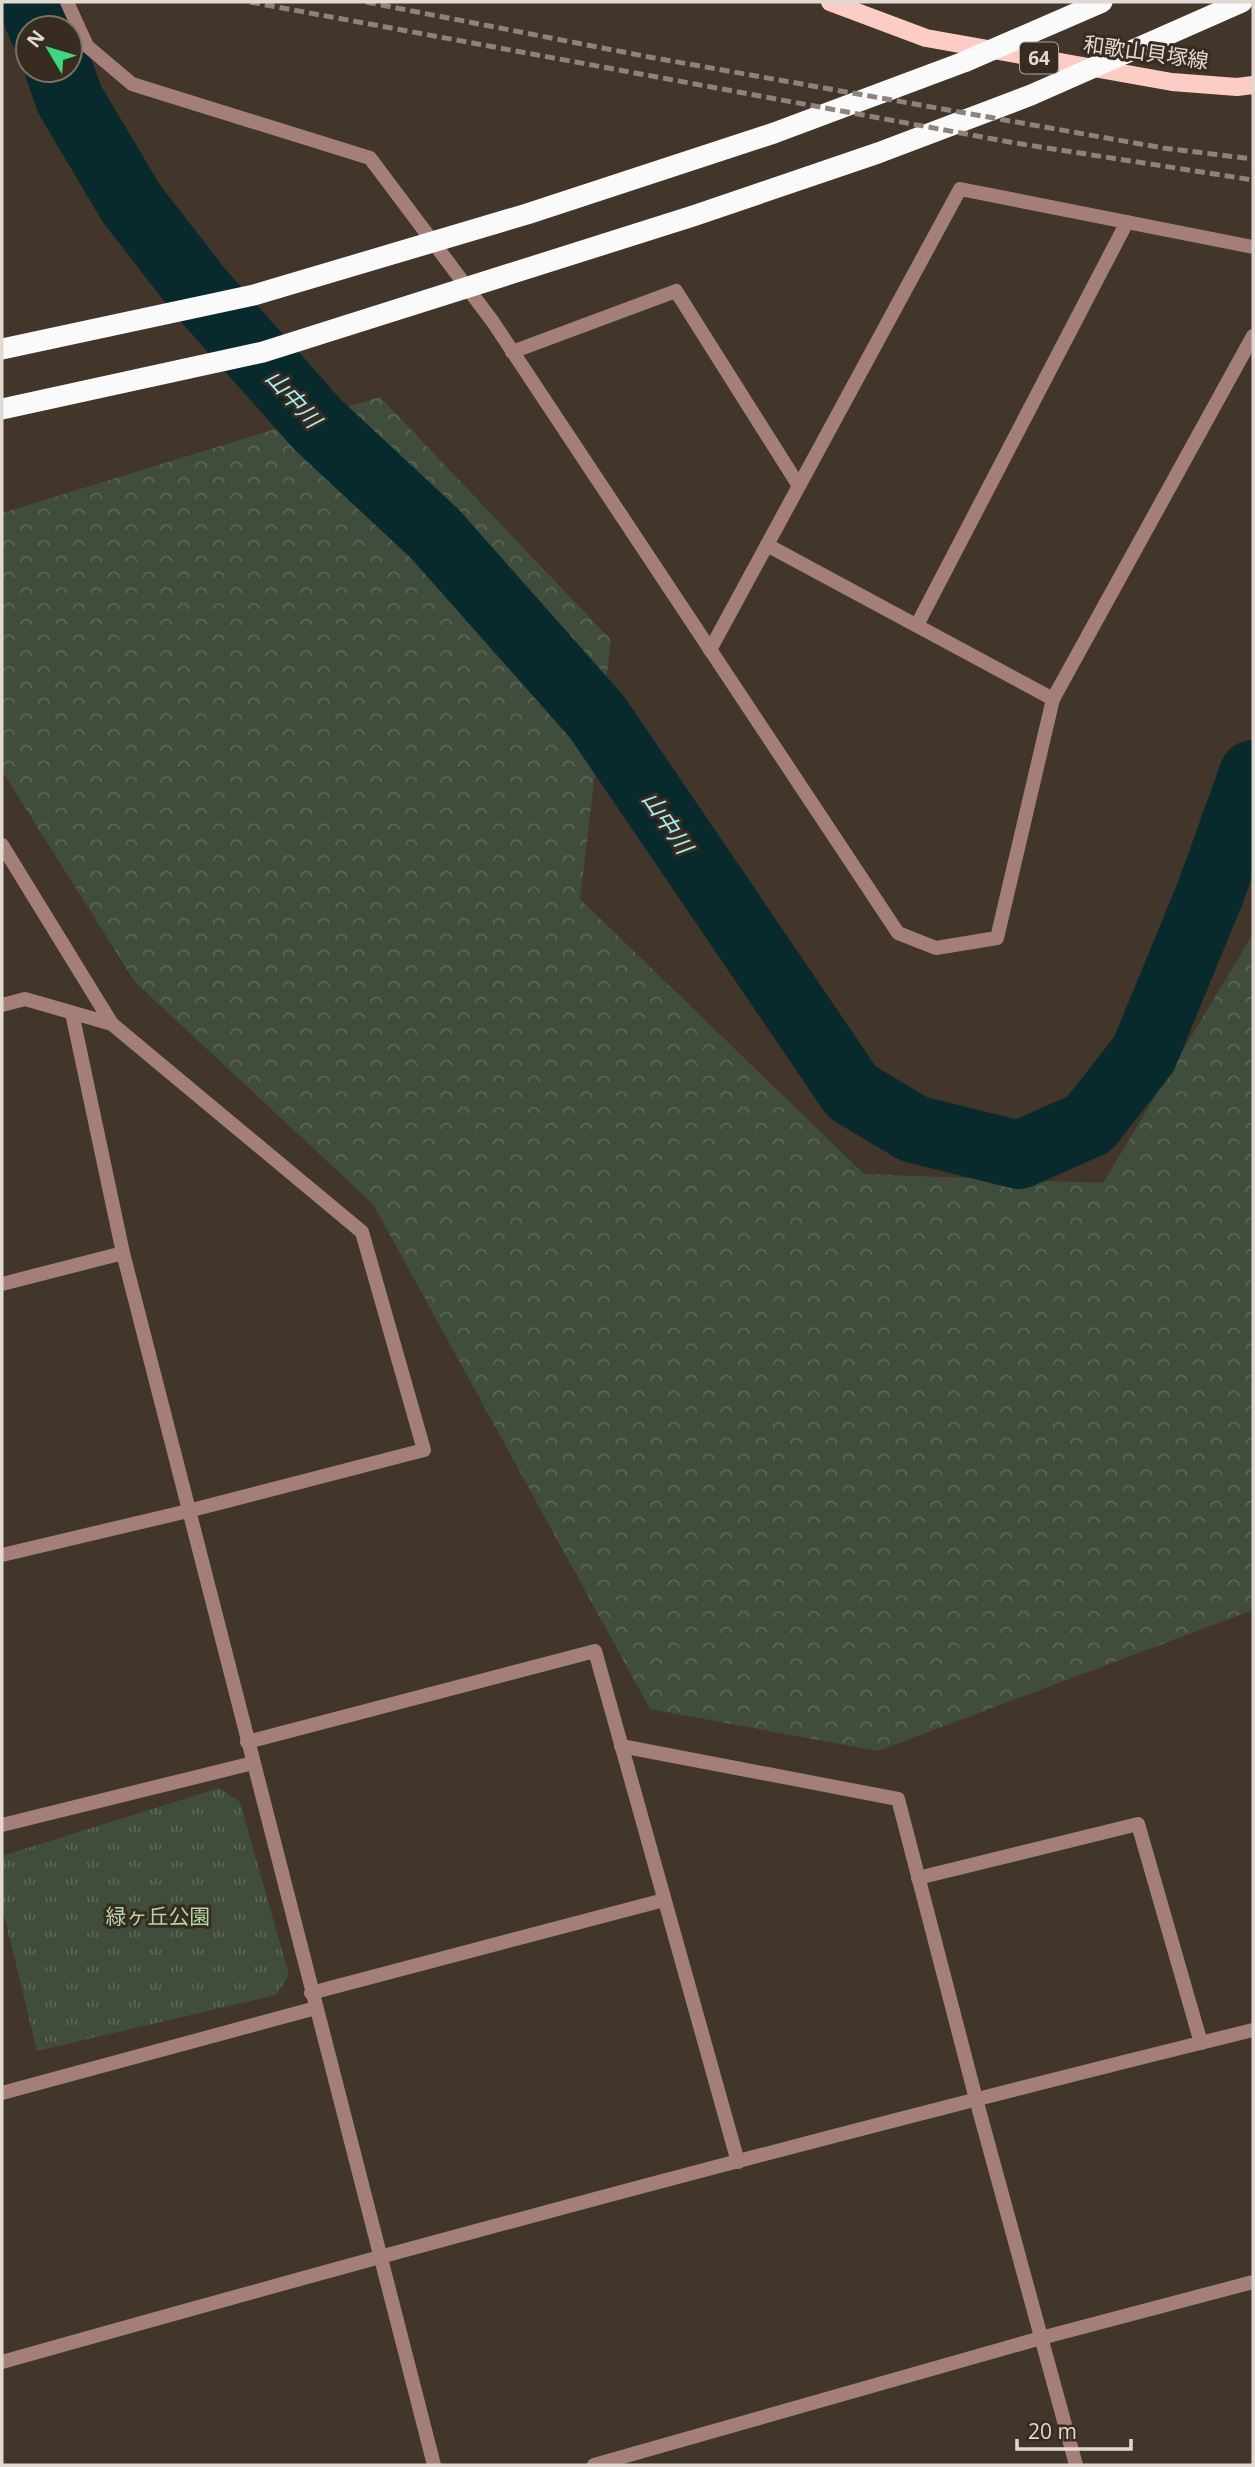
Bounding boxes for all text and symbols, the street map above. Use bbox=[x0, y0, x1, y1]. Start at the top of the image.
north arrow bbox=[14, 14, 84, 84]
text: N bbox=[21, 24, 51, 53]
street label: 和歌山貝塚線 bbox=[1082, 29, 1210, 75]
road number: 64 bbox=[1020, 43, 1058, 74]
water label: 山中川 bbox=[259, 362, 331, 437]
water label: 山中川 bbox=[635, 784, 702, 862]
park label: 緑ヶ丘公園 bbox=[106, 1902, 211, 1930]
scale bar bbox=[1017, 2408, 1131, 2452]
text: 20 m bbox=[1028, 2417, 1077, 2445]

